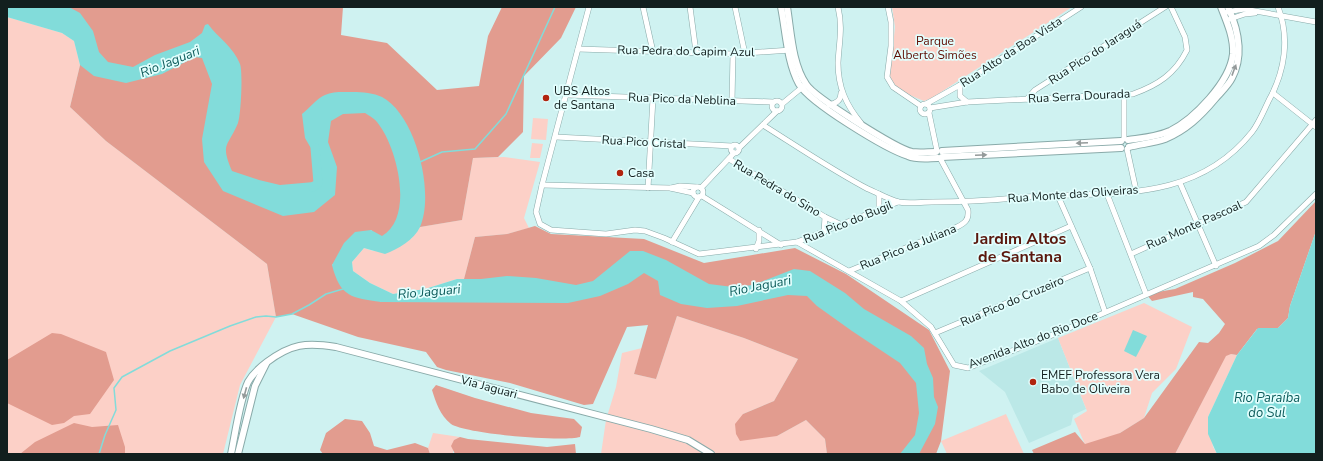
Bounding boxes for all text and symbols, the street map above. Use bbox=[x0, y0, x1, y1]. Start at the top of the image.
street label: Rua Alto da Boa Vista bbox=[957, 13, 1065, 91]
street label: Rua Pico do Jaraguá bbox=[1046, 16, 1144, 88]
park label: Parque Alberto Simões bbox=[893, 33, 977, 63]
water label: Rio Jaguari bbox=[137, 42, 203, 82]
street label: Rua Pedra do Capim Azul bbox=[617, 42, 755, 60]
one-way arrow bbox=[1232, 64, 1238, 76]
place label: UBS Altos de Santana bbox=[554, 83, 615, 113]
street label: Rua Serra Dourada bbox=[1028, 85, 1130, 107]
street label: Rua Pico da Neblina bbox=[628, 89, 736, 109]
marker: UBS Altos de Santana bbox=[541, 93, 551, 103]
street label: Rua Pico Cristal bbox=[601, 132, 687, 152]
one-way arrow bbox=[1075, 140, 1088, 146]
one-way arrow bbox=[975, 152, 987, 159]
street label: Rua Pedra do Sino bbox=[730, 156, 824, 221]
place label: Casa bbox=[628, 165, 654, 181]
marker: Casa bbox=[615, 168, 625, 178]
street label: Rua Monte das Oliveiras bbox=[1007, 181, 1139, 207]
street label: Rua Pico do Bugil bbox=[801, 197, 895, 247]
street label: Rua Monte Pascoal bbox=[1144, 197, 1245, 253]
street label: Rua Pico da Juliana bbox=[857, 220, 959, 274]
district label: Jardim Altos de Santana bbox=[973, 228, 1066, 268]
water label: Rio Jaguari bbox=[727, 271, 794, 301]
street label: Rua Pico do Cruzeiro bbox=[958, 272, 1067, 330]
water label: Rio Jaguari bbox=[397, 280, 462, 304]
street label: Avenida Alto do Rio Doce bbox=[966, 308, 1100, 372]
place label: EMEF Professora Vera Babo de Oliveira bbox=[1041, 367, 1160, 397]
street label: Via Jaguari bbox=[458, 372, 519, 402]
marker: EMEF Professora Vera Babo de Oliveira bbox=[1028, 377, 1038, 387]
one-way arrow bbox=[242, 387, 248, 399]
water label: Rio Paraíba do Sul bbox=[1234, 389, 1300, 422]

